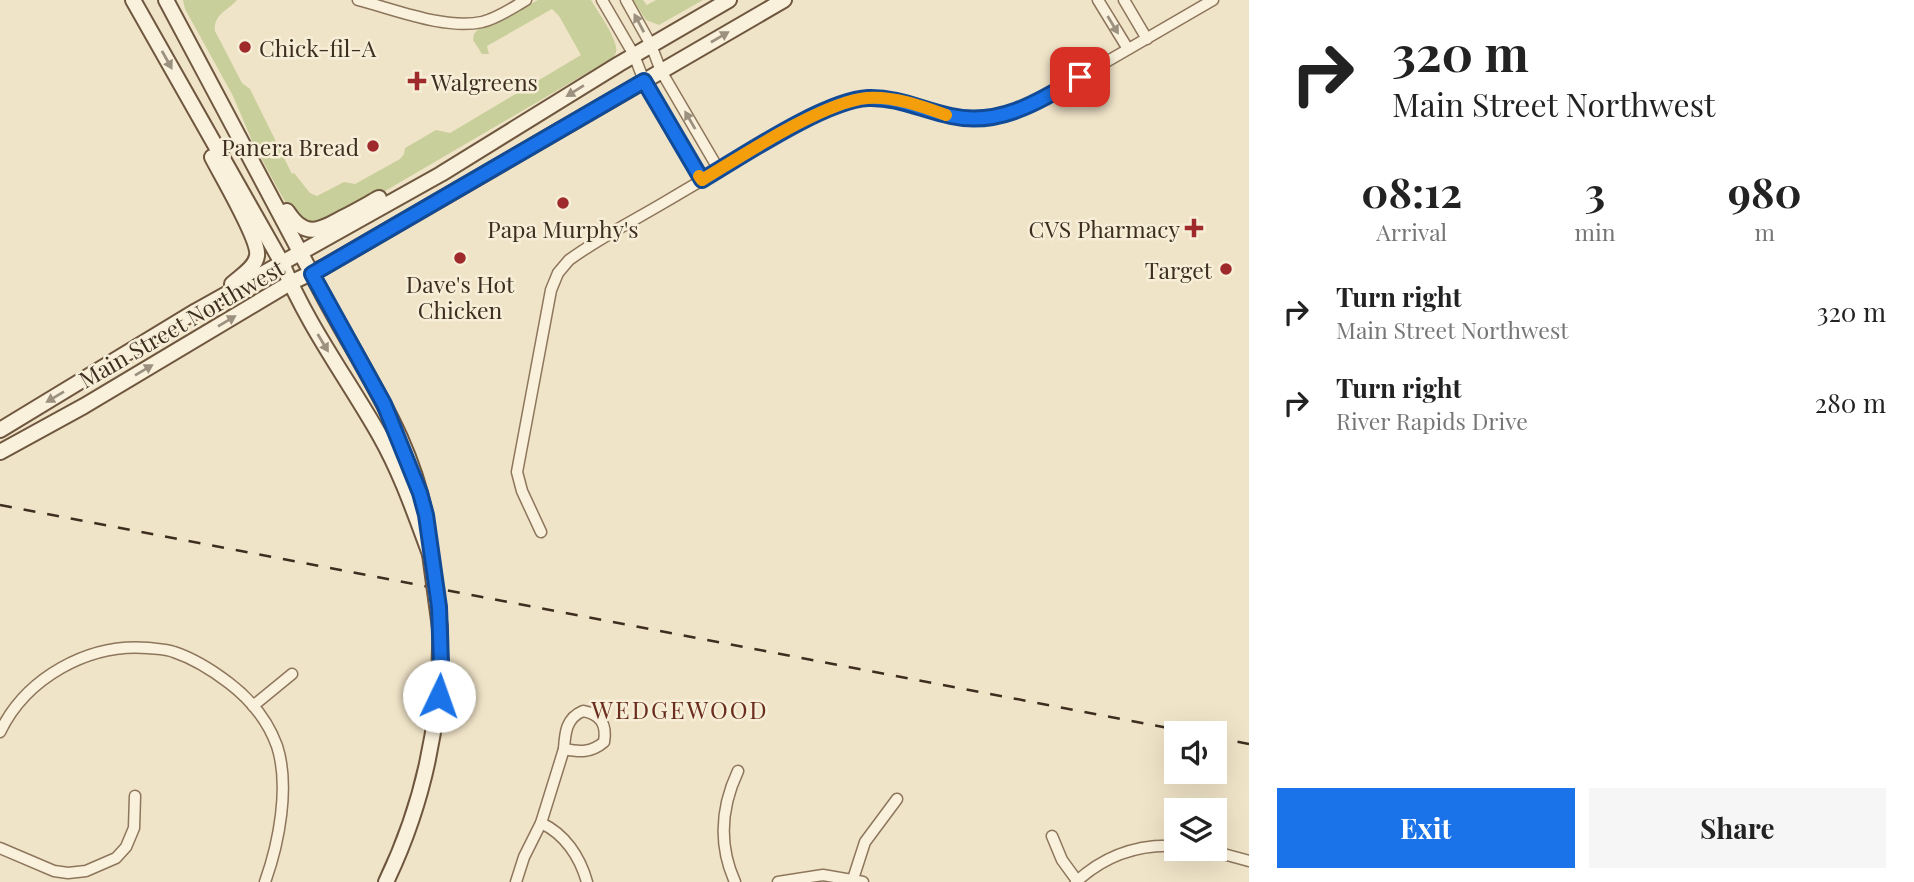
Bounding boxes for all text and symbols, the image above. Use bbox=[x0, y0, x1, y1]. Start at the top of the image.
one-way arrow bbox=[633, 13, 645, 32]
one-way arrow bbox=[1106, 15, 1119, 34]
text: 320 m bbox=[1392, 19, 1529, 84]
icon: right bbox=[1277, 28, 1368, 119]
one-way arrow bbox=[710, 31, 729, 43]
place label: Chick-fil-A bbox=[259, 32, 377, 63]
marker: Chick-fil-A bbox=[237, 39, 253, 55]
pin bbox=[1050, 47, 1110, 107]
one-way arrow bbox=[161, 50, 173, 69]
icon: arrive bbox=[1061, 58, 1099, 96]
place label: Walgreens bbox=[430, 66, 538, 97]
marker: Walgreens bbox=[409, 73, 425, 89]
text: Main Street Northwest bbox=[1392, 82, 1715, 125]
one-way arrow bbox=[566, 85, 585, 97]
one-way arrow bbox=[683, 111, 696, 130]
place label: Panera Bread bbox=[221, 131, 359, 162]
marker: Panera Bread bbox=[365, 138, 381, 154]
text: 08:12 bbox=[1361, 163, 1462, 219]
text: 3 bbox=[1585, 163, 1605, 219]
text: 980 bbox=[1728, 163, 1802, 219]
marker: Papa Murphy's bbox=[555, 195, 571, 211]
place label: Papa Murphy's bbox=[487, 213, 639, 244]
place label: CVS Pharmacy bbox=[1029, 213, 1180, 244]
text: Arrival bbox=[1376, 216, 1447, 247]
text: min bbox=[1575, 216, 1615, 247]
text: m bbox=[1755, 216, 1775, 247]
marker: CVS Pharmacy bbox=[1186, 220, 1202, 236]
marker: Dave's Hot Chicken bbox=[452, 250, 468, 266]
street label: Main Street Northwest bbox=[73, 251, 290, 395]
place label: Target bbox=[1145, 254, 1213, 285]
marker: Target bbox=[1218, 261, 1234, 277]
place label: Dave's Hot Chicken bbox=[406, 268, 515, 325]
text: Turn right bbox=[1336, 279, 1462, 314]
icon: right bbox=[1277, 293, 1315, 331]
text: 320 m bbox=[1817, 294, 1886, 329]
one-way arrow bbox=[217, 314, 236, 327]
text: Main Street Northwest bbox=[1336, 314, 1568, 345]
one-way arrow bbox=[317, 333, 329, 352]
one-way arrow bbox=[135, 364, 154, 376]
text: Turn right bbox=[1336, 370, 1462, 405]
icon: right bbox=[1277, 384, 1315, 422]
text: 280 m bbox=[1815, 385, 1886, 420]
one-way arrow bbox=[45, 391, 65, 404]
text: River Rapids Drive bbox=[1336, 405, 1528, 436]
position arrow bbox=[402, 659, 476, 733]
district label: WEDGEWOOD bbox=[590, 693, 769, 725]
map controls bbox=[1164, 721, 1227, 861]
button: sound bbox=[1164, 721, 1227, 784]
button: Exit bbox=[1277, 788, 1575, 868]
button: Share bbox=[1589, 788, 1886, 868]
button: layers bbox=[1164, 798, 1227, 861]

